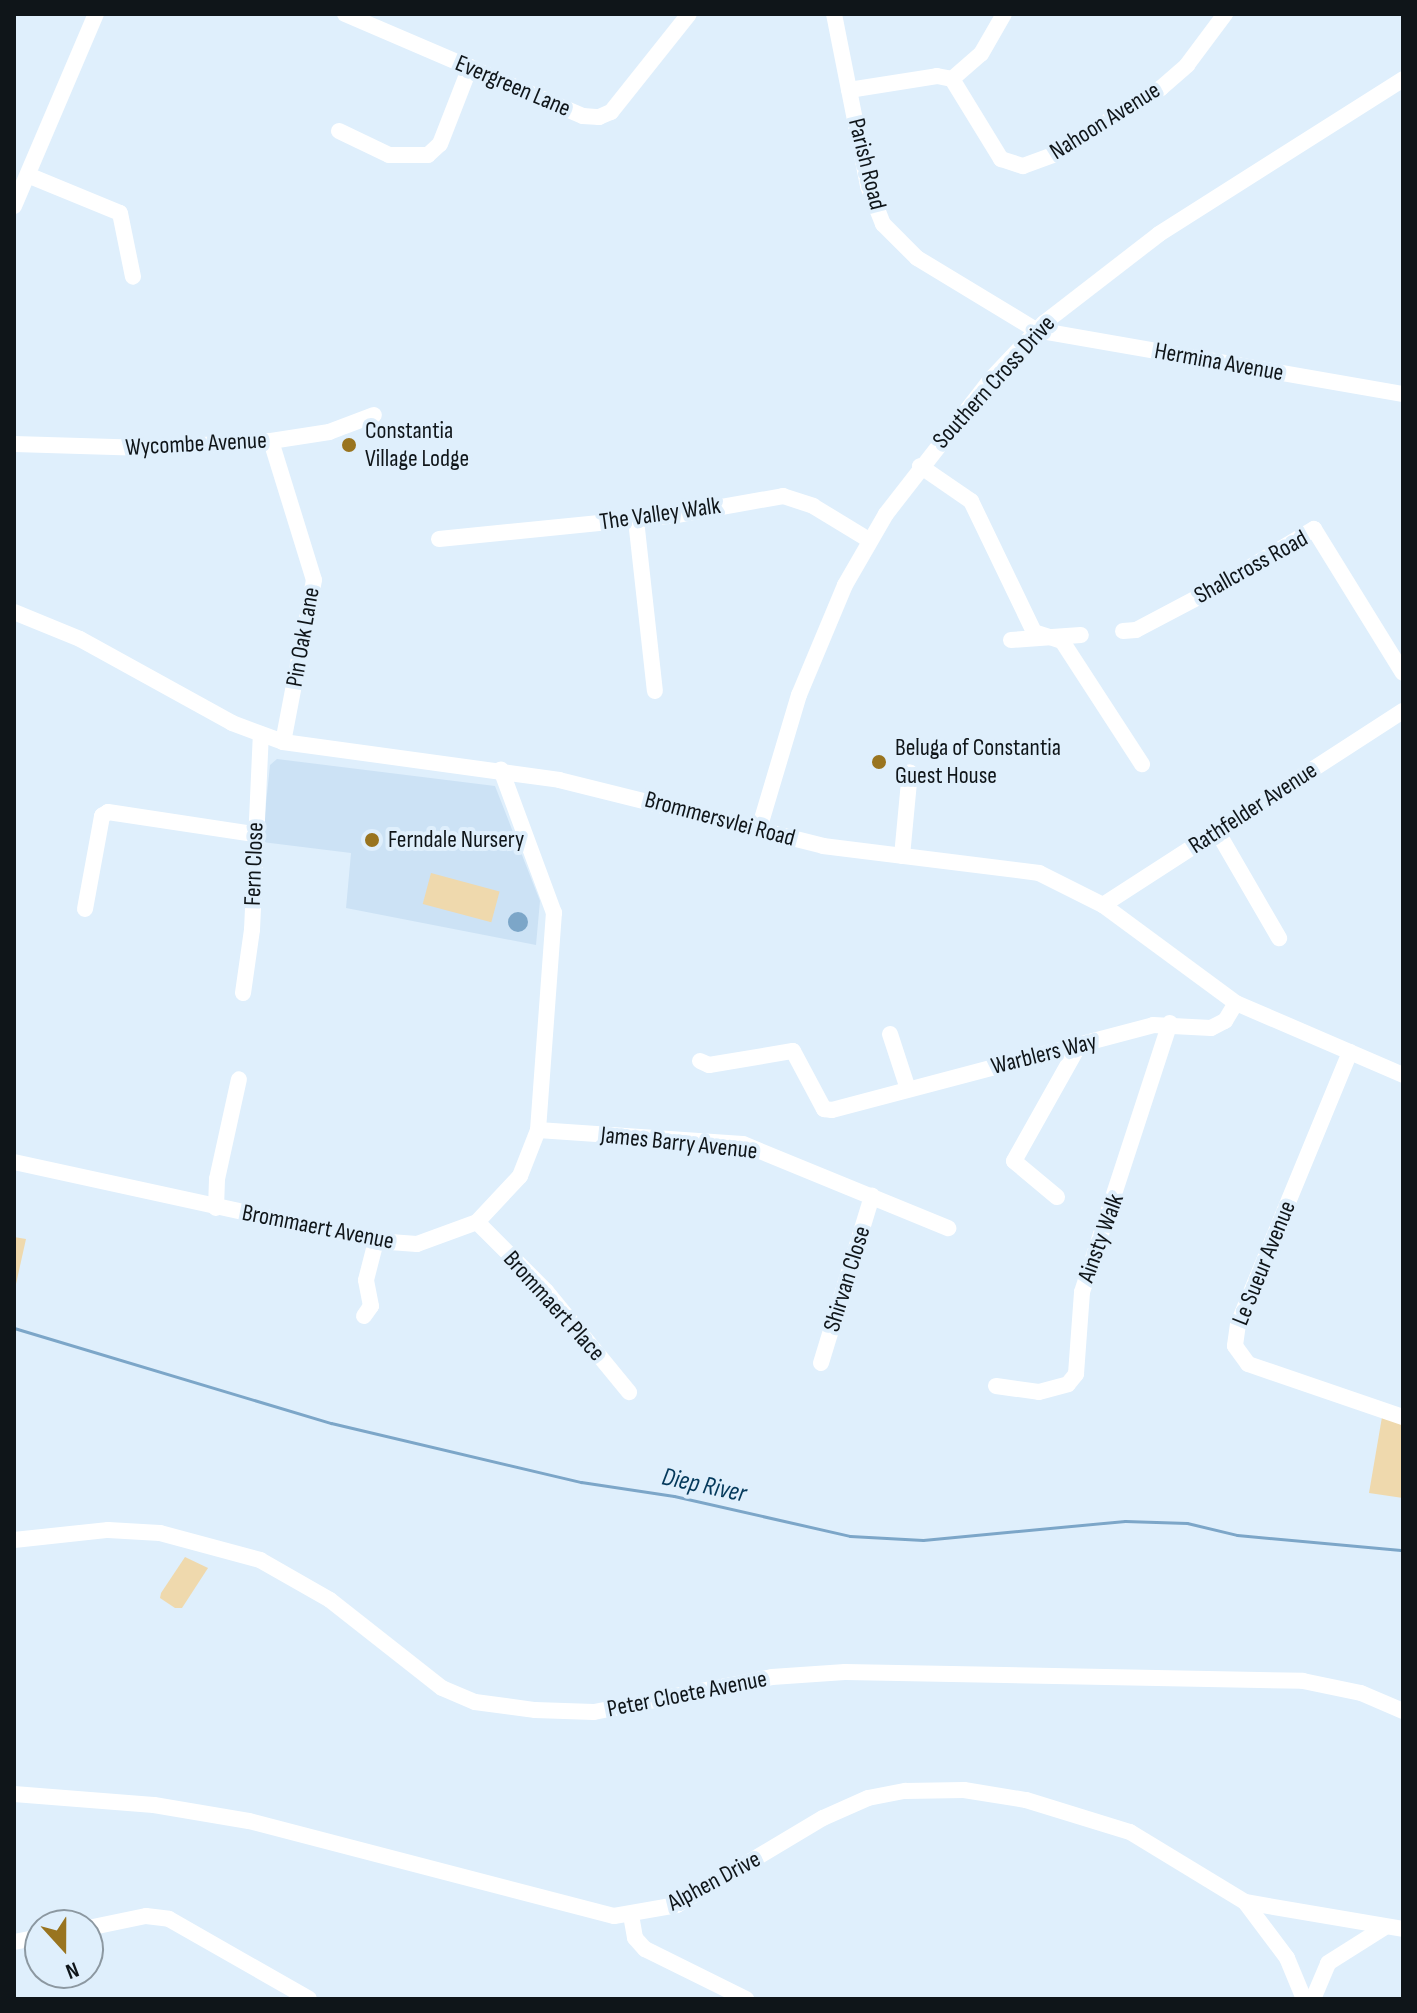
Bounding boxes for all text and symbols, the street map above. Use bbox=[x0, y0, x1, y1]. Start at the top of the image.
street label: Evergreen Lane bbox=[451, 49, 575, 123]
street label: Nahoon Avenue bbox=[1045, 76, 1165, 166]
street label: Parish Road bbox=[842, 115, 892, 213]
street label: Southern Cross Drive bbox=[927, 310, 1061, 454]
street label: Hermina Avenue bbox=[1152, 336, 1286, 388]
place label: Constantia Village Lodge bbox=[365, 417, 469, 473]
street label: Wycombe Avenue bbox=[125, 426, 267, 462]
marker: Constantia Village Lodge bbox=[340, 436, 358, 454]
street label: The Valley Walk bbox=[598, 491, 722, 537]
street label: Shallcross Road bbox=[1189, 524, 1313, 610]
street label: Pin Oak Lane bbox=[280, 585, 326, 689]
place label: Beluga of Constantia Guest House bbox=[895, 734, 1061, 790]
marker: Beluga of Constantia Guest House bbox=[870, 753, 888, 771]
street label: Rathfelder Avenue bbox=[1183, 756, 1323, 860]
street label: Brommersvlei Road bbox=[642, 785, 798, 853]
street label: Fern Close bbox=[238, 822, 270, 906]
place label: Ferndale Nursery bbox=[388, 826, 524, 854]
marker: Ferndale Nursery bbox=[363, 831, 381, 849]
street label: Warblers Way bbox=[988, 1027, 1100, 1081]
street label: James Barry Avenue bbox=[599, 1120, 759, 1166]
street label: Ainsty Walk bbox=[1072, 1190, 1130, 1286]
street label: Le Sueur Avenue bbox=[1226, 1197, 1302, 1329]
street label: Brommaert Avenue bbox=[240, 1198, 396, 1256]
street label: Shirvan Close bbox=[817, 1223, 877, 1335]
street label: Brommaert Place bbox=[497, 1245, 611, 1367]
water label: Diep River bbox=[659, 1462, 749, 1510]
street label: Peter Cloete Avenue bbox=[605, 1664, 769, 1724]
street label: Alphen Drive bbox=[663, 1845, 765, 1917]
north arrow bbox=[24, 1909, 104, 1989]
text: N bbox=[62, 1955, 82, 1985]

